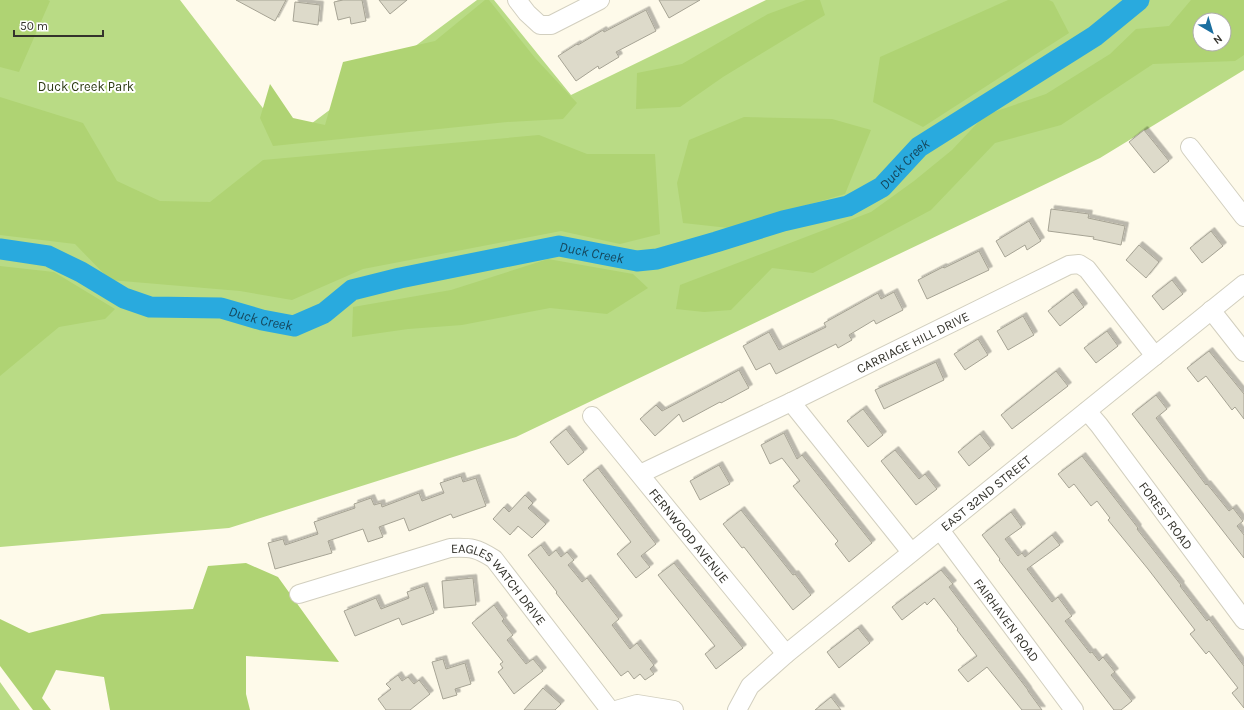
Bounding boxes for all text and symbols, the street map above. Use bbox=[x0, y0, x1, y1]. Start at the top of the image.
scale bar bbox=[14, 12, 103, 38]
north arrow bbox=[1192, 12, 1232, 52]
text: 50 m bbox=[20, 19, 48, 33]
text: N bbox=[1211, 32, 1225, 47]
park label: Duck Creek Park bbox=[38, 79, 134, 94]
water label: Duck Creek bbox=[876, 134, 933, 193]
water label: Duck Creek bbox=[558, 238, 626, 267]
water label: Duck Creek bbox=[227, 302, 295, 334]
street label: CARRIAGE HILL DRIVE bbox=[854, 308, 972, 376]
street label: EAST 32ND STREET bbox=[937, 452, 1034, 534]
street label: FOREST ROAD bbox=[1136, 479, 1196, 552]
street label: FERNWOOD AVENUE bbox=[646, 485, 732, 586]
street label: EAGLES WATCH DRIVE bbox=[451, 540, 549, 628]
street label: FAIRHAVEN ROAD bbox=[971, 575, 1043, 664]

